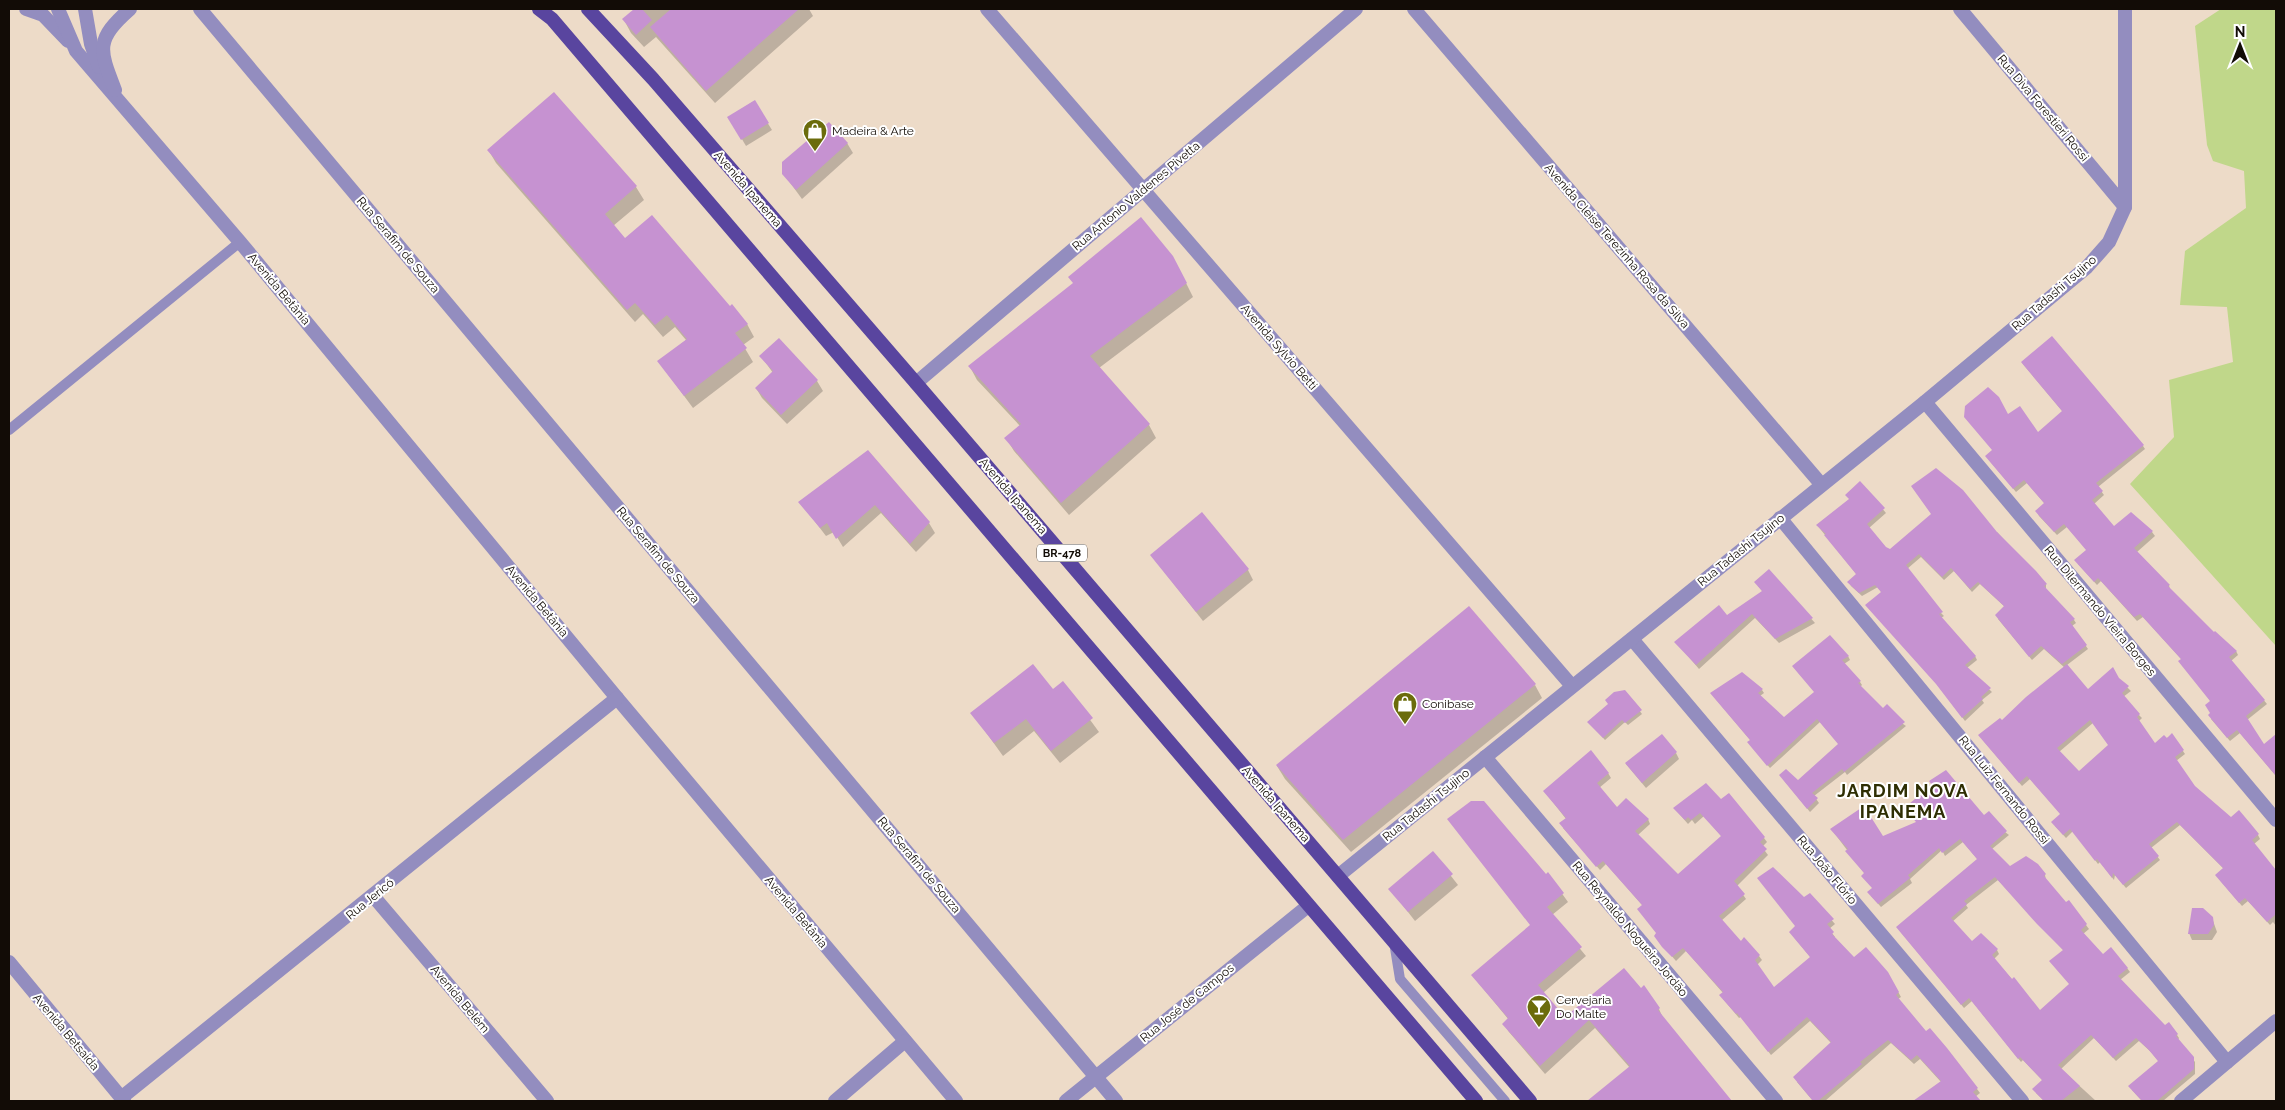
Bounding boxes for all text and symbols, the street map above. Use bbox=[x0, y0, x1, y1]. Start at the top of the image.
north arrow bbox=[2215, 20, 2265, 70]
text: N bbox=[2235, 24, 2245, 40]
street label: Rua Diva Forestieri Rossi bbox=[1994, 52, 2092, 164]
shop icon: Madeira & Arte bbox=[802, 118, 828, 152]
place label: Madeira & Arte bbox=[832, 124, 914, 138]
street label: Rua Antonio Valdenes Pivetta bbox=[1069, 139, 1203, 253]
street label: Avenida Ipanema bbox=[711, 148, 785, 230]
street label: Avenida Cleise Terezinha Rosa da Silva bbox=[1542, 161, 1692, 331]
street label: Rua Serafim de Souza bbox=[354, 194, 442, 296]
street label: Avenida Betânia bbox=[245, 250, 313, 328]
street label: Rua Tadashi Tsujino bbox=[2009, 253, 2099, 333]
street label: Avenida Sylvio Betti bbox=[1238, 301, 1320, 393]
street label: Avenida Ipanema bbox=[976, 455, 1050, 537]
street label: Rua Serafim de Souza bbox=[614, 504, 702, 606]
street label: Rua Tadashi Tsujino bbox=[1695, 511, 1787, 589]
street label: Rua Dilermando Vieira Borges bbox=[2041, 543, 2159, 679]
road number: BR-478 bbox=[1037, 544, 1087, 562]
street label: Avenida Betânia bbox=[503, 562, 571, 640]
shop icon: Conibase bbox=[1392, 691, 1418, 725]
place label: Conibase bbox=[1422, 697, 1474, 711]
street label: Rua Luiz Fernando Rossi bbox=[1956, 733, 2052, 847]
street label: Avenida Ipanema bbox=[1239, 763, 1313, 845]
street label: Rua Tadashi Tsujino bbox=[1380, 766, 1472, 844]
district label: JARDIM NOVA IPANEMA bbox=[1837, 780, 1969, 822]
street label: Rua Serafim de Souza bbox=[875, 814, 963, 916]
street label: Rua João Flório bbox=[1794, 833, 1860, 907]
street label: Rua Reynaldo Nogueira Jordão bbox=[1569, 859, 1691, 999]
street label: Avenida Betânia bbox=[762, 873, 830, 951]
street label: Rua Jericó bbox=[343, 876, 397, 922]
street label: Rua José de Campos bbox=[1137, 961, 1237, 1045]
street label: Avenida Belém bbox=[428, 962, 492, 1036]
street label: Avenida Betsaida bbox=[30, 991, 102, 1073]
place label: Cervejaria Do Malte bbox=[1556, 993, 1611, 1021]
bar icon: Cervejaria Do Malte bbox=[1526, 994, 1552, 1028]

